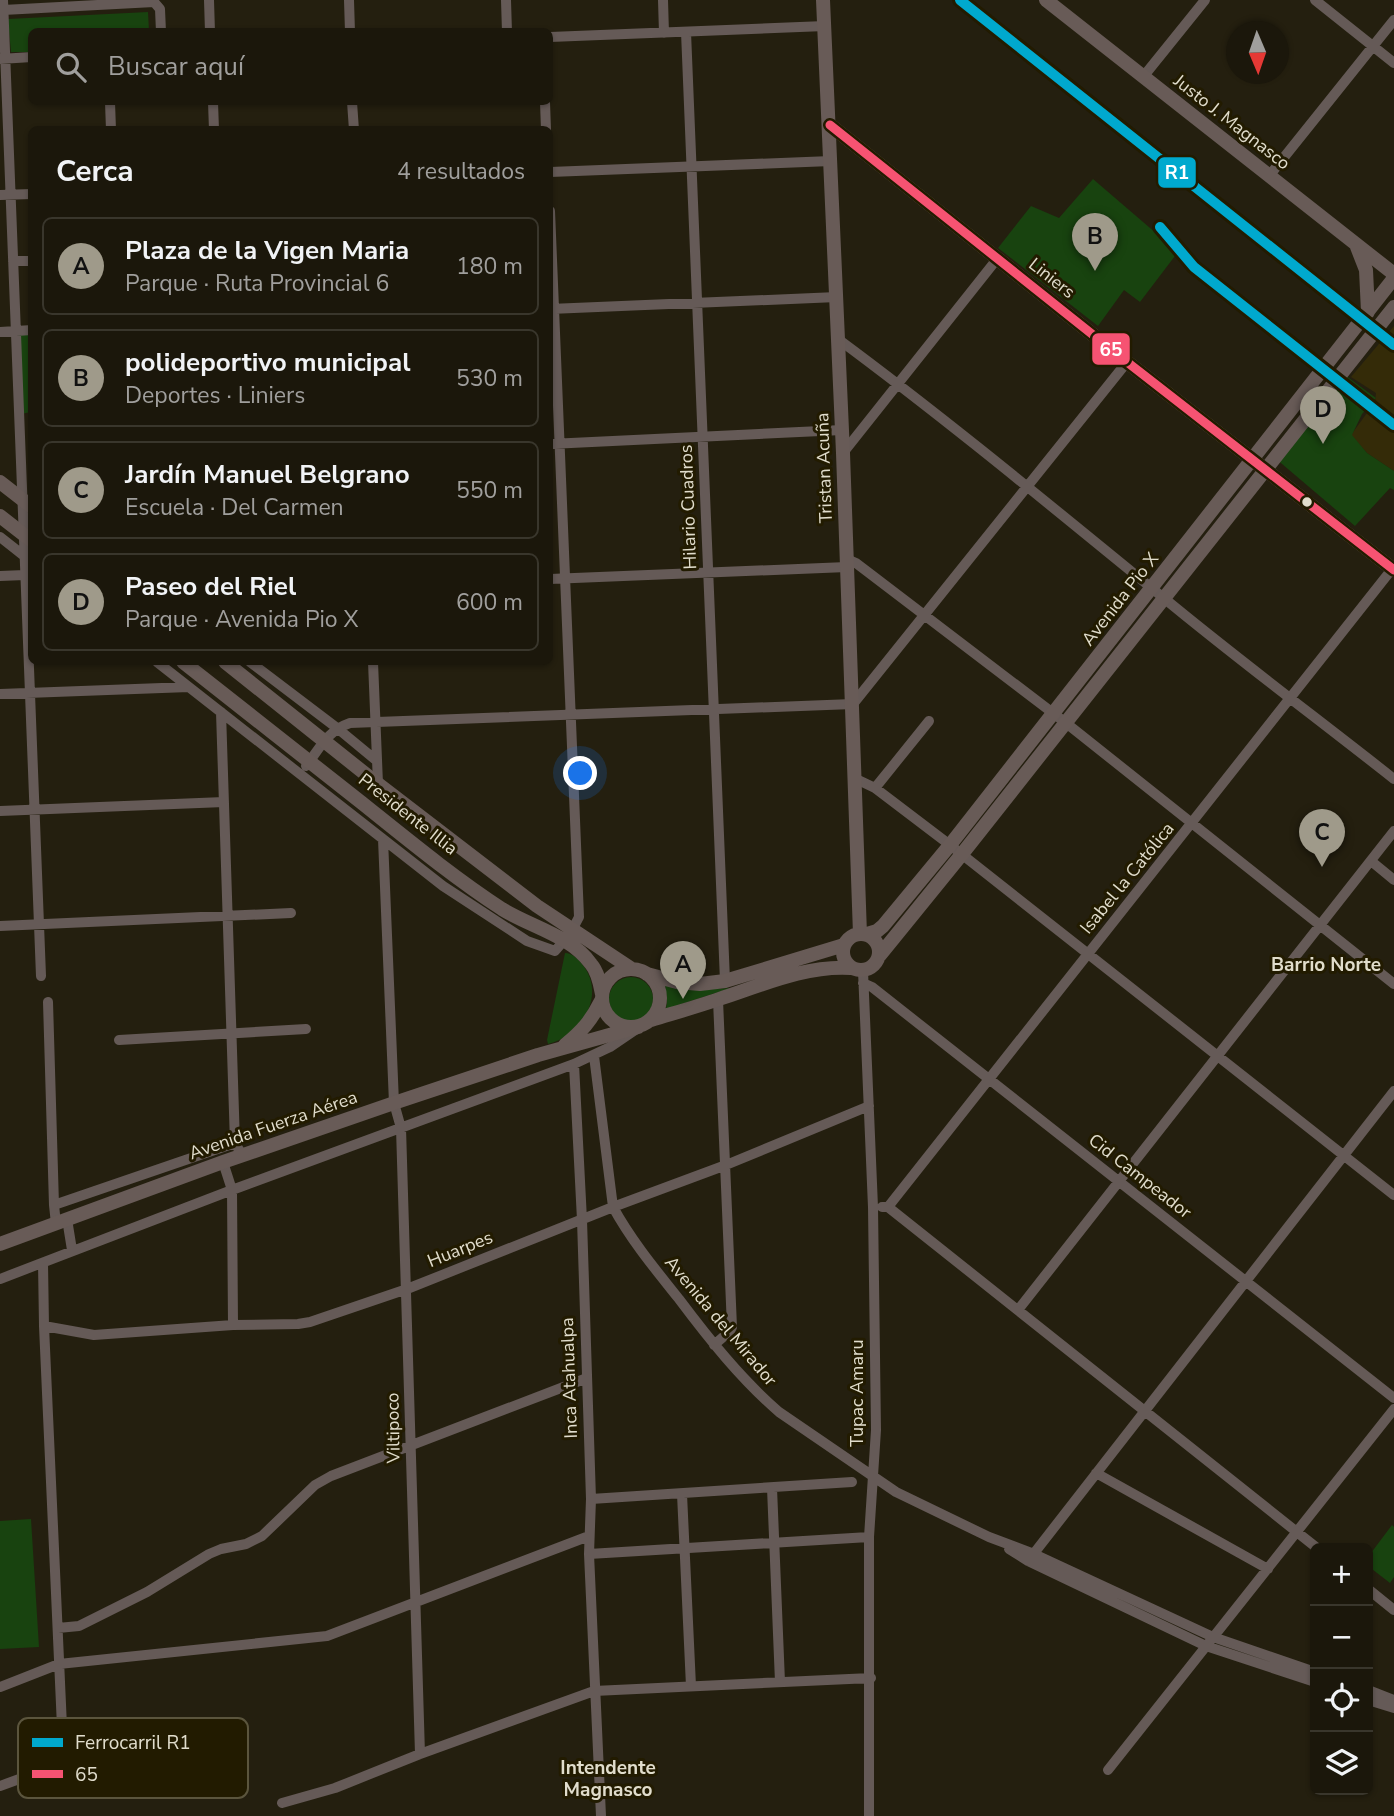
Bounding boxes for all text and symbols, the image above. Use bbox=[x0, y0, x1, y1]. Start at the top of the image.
north arrow bbox=[1226, 21, 1289, 84]
search box bbox=[28, 28, 553, 105]
icon: search bbox=[52, 48, 90, 86]
text: Buscar aquí bbox=[108, 49, 244, 84]
street label: Justo J. Magnasco bbox=[1168, 68, 1295, 175]
text: Cerca bbox=[56, 151, 134, 192]
text: 4 resultados bbox=[397, 156, 525, 187]
line badge: R1 bbox=[1157, 156, 1197, 189]
text: R1 bbox=[1165, 160, 1189, 186]
pin: B bbox=[1072, 213, 1118, 271]
text: Plaza de la Vigen Maria bbox=[125, 233, 409, 268]
text: A bbox=[72, 251, 90, 282]
text: 180 m bbox=[456, 251, 523, 282]
street label: Liniers bbox=[1024, 252, 1080, 304]
text: Parque · Ruta Provincial 6 bbox=[125, 268, 389, 299]
line badge: 65 bbox=[1091, 332, 1131, 366]
text: 65 bbox=[1100, 337, 1122, 363]
text: polideportivo municipal bbox=[125, 345, 410, 380]
text: B bbox=[73, 363, 89, 394]
text: 530 m bbox=[456, 363, 523, 394]
text: Deportes · Liniers bbox=[125, 380, 305, 411]
pin: D bbox=[1300, 386, 1346, 444]
street label: Tristan Acuña bbox=[810, 412, 838, 524]
street label: Hilario Cuadros bbox=[674, 444, 702, 570]
text: Jardín Manuel Belgrano bbox=[125, 457, 410, 492]
text: C bbox=[73, 475, 89, 506]
text: 550 m bbox=[456, 475, 523, 506]
text: Escuela · Del Carmen bbox=[125, 492, 344, 523]
unlabelled marker bbox=[1300, 495, 1314, 509]
street label: Avenida Pio X bbox=[1076, 547, 1164, 651]
text: Paseo del Riel bbox=[125, 569, 296, 604]
text: D bbox=[72, 587, 90, 618]
text: 600 m bbox=[456, 587, 523, 618]
text: Parque · Avenida Pio X bbox=[125, 604, 358, 635]
your location bbox=[563, 756, 597, 790]
street label: Presidente Illia bbox=[353, 768, 463, 860]
pin: C bbox=[1299, 809, 1345, 867]
street label: Isabel la Católica bbox=[1074, 817, 1180, 939]
pin: A bbox=[660, 941, 706, 999]
district label: Barrio Norte bbox=[1271, 952, 1381, 978]
street label: Avenida Fuerza Aérea bbox=[186, 1085, 360, 1165]
street label: Cid Campeador bbox=[1083, 1128, 1197, 1224]
street label: Huarpes bbox=[424, 1225, 496, 1273]
street label: Avenida del Mirador bbox=[659, 1251, 783, 1392]
street label: Inca Atahualpa bbox=[555, 1317, 583, 1439]
street label: Tupac Amaru bbox=[845, 1339, 869, 1447]
street label: Viltipoco bbox=[380, 1392, 406, 1465]
map controls bbox=[1310, 1543, 1373, 1795]
button: + bbox=[1310, 1543, 1373, 1606]
button: − bbox=[1310, 1606, 1373, 1669]
button: locate bbox=[1310, 1669, 1373, 1732]
legend bbox=[18, 1718, 248, 1798]
text: Ferrocarril R1 bbox=[75, 1730, 191, 1756]
button: layers bbox=[1310, 1732, 1373, 1795]
district label: Intendente Magnasco bbox=[560, 1755, 656, 1803]
text: 65 bbox=[75, 1762, 98, 1788]

